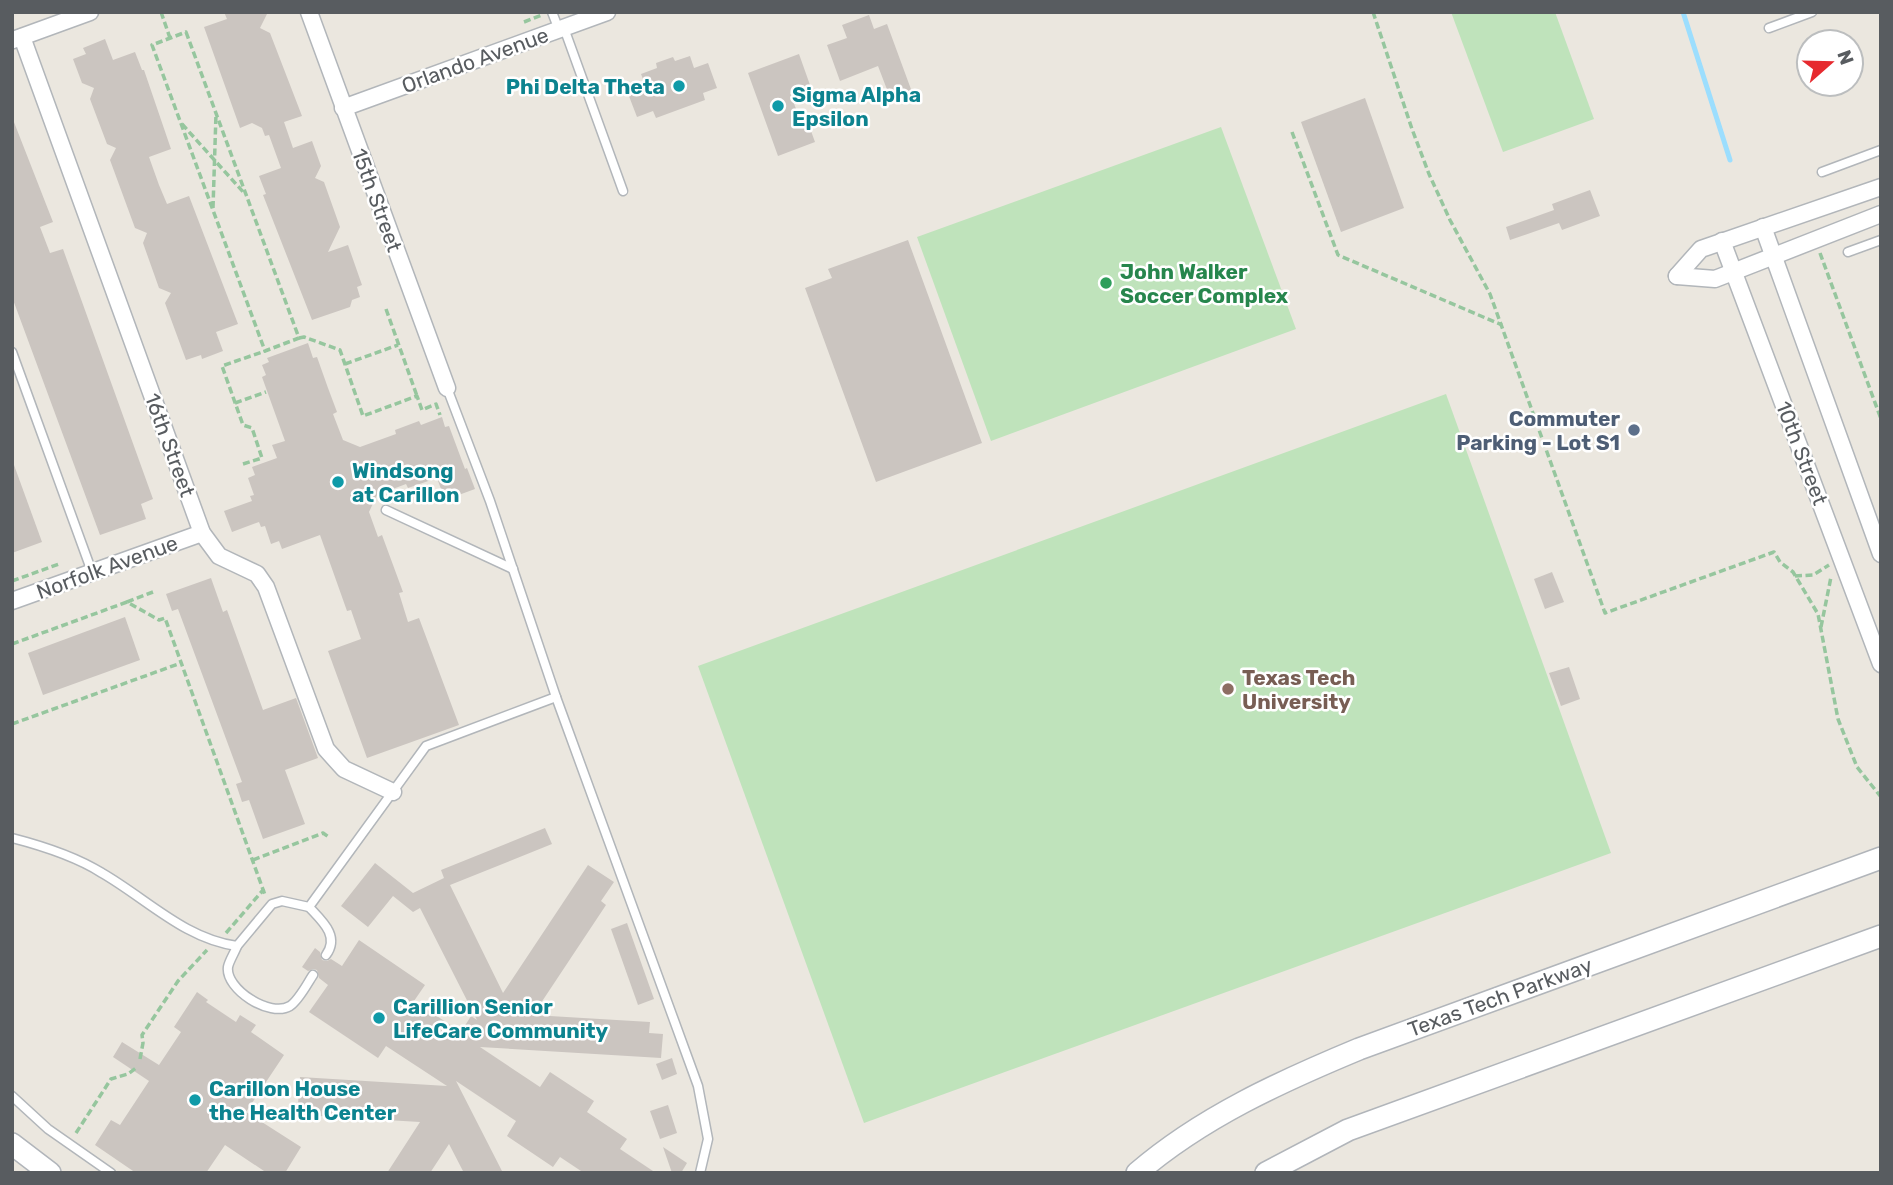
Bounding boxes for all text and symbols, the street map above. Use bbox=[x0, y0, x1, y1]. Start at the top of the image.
street label: Orlando Avenue bbox=[398, 22, 552, 98]
north arrow bbox=[1795, 28, 1865, 98]
text: N bbox=[1832, 47, 1859, 68]
place label: Phi Delta Theta bbox=[506, 74, 665, 99]
marker: Phi Delta Theta bbox=[671, 78, 687, 94]
place label: Sigma Alpha Epsilon bbox=[792, 82, 921, 131]
marker: Sigma Alpha Epsilon bbox=[770, 98, 786, 114]
street label: 15th Street bbox=[347, 145, 407, 255]
place label: John Walker Soccer Complex bbox=[1120, 259, 1289, 308]
marker: John Walker Soccer Complex bbox=[1098, 275, 1114, 291]
street label: 16th Street bbox=[140, 390, 200, 500]
street label: 10th Street bbox=[1771, 398, 1833, 508]
place label: Commuter Parking - Lot S1 bbox=[1456, 406, 1620, 455]
marker: Commuter Parking - Lot S1 bbox=[1626, 422, 1642, 438]
place label: Windsong at Carillon bbox=[352, 458, 460, 507]
marker: Windsong at Carillon bbox=[330, 474, 346, 490]
street label: Norfolk Avenue bbox=[33, 530, 181, 604]
place label: Texas Tech University bbox=[1242, 665, 1356, 714]
marker: Texas Tech University bbox=[1220, 681, 1236, 697]
street label: Texas Tech Parkway bbox=[1404, 952, 1596, 1042]
place label: Carillion Senior LifeCare Community bbox=[393, 994, 609, 1043]
marker: Carillion Senior LifeCare Community bbox=[371, 1010, 387, 1026]
place label: Carillon House the Health Center bbox=[209, 1076, 397, 1125]
marker: Carillon House the Health Center bbox=[187, 1092, 203, 1108]

